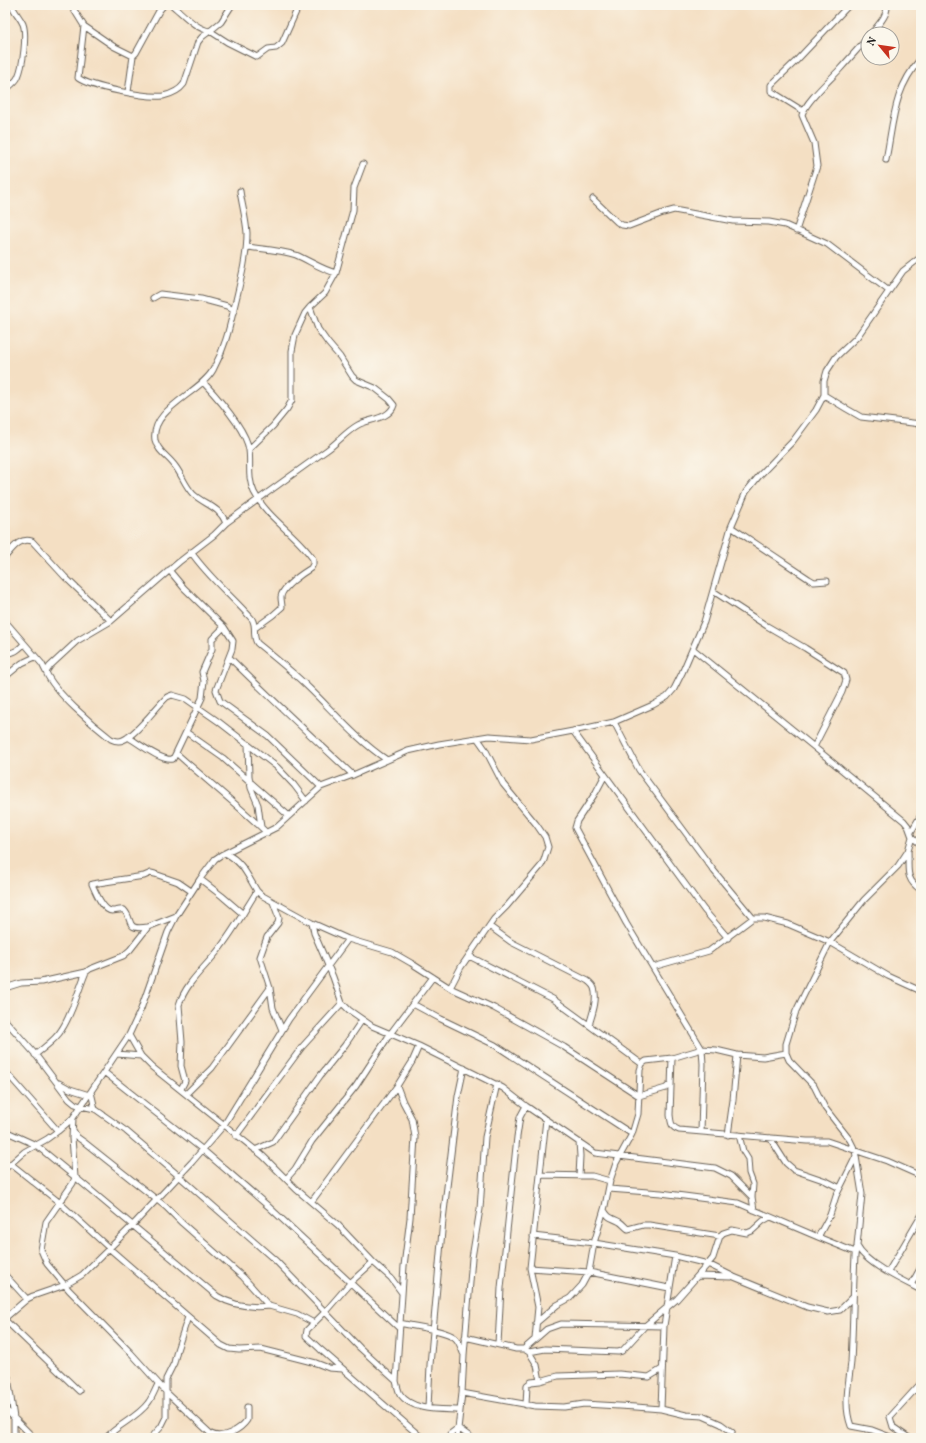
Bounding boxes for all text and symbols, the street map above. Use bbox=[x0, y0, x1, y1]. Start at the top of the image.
north arrow bbox=[860, 26, 900, 66]
text: N bbox=[864, 35, 881, 49]

